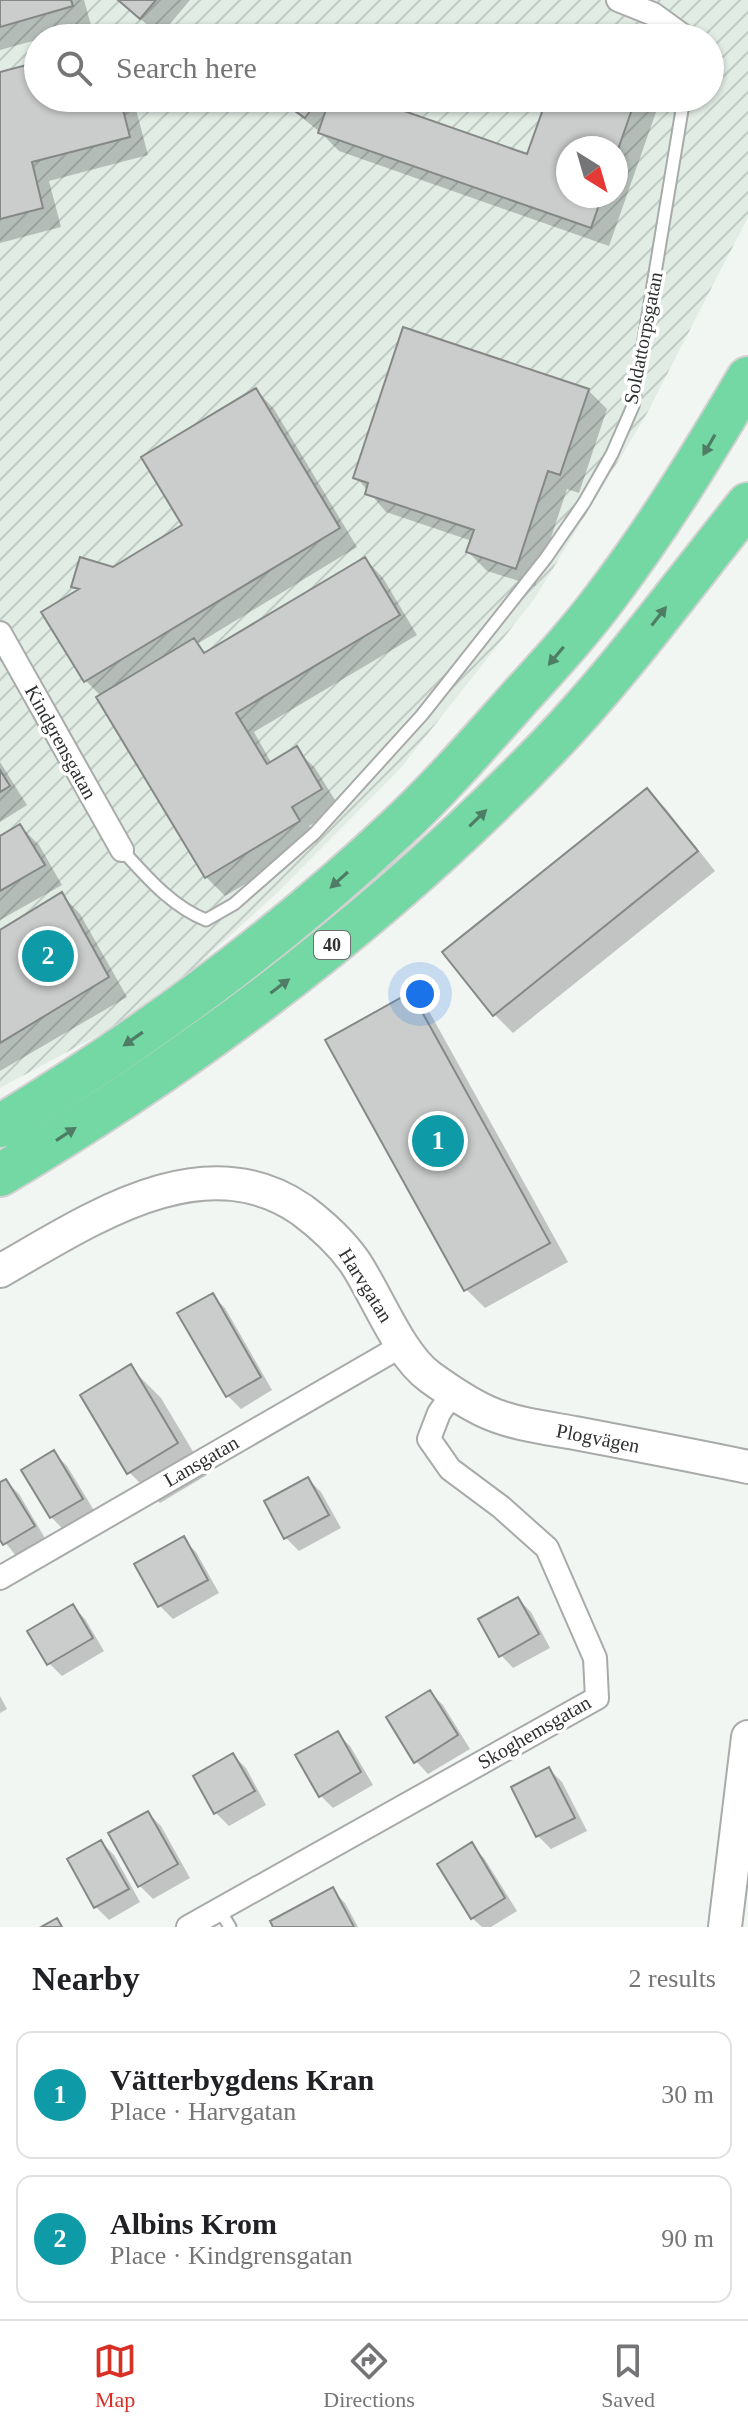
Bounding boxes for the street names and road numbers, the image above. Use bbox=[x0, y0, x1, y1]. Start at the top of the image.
street label: Soldattorpsgatan bbox=[619, 270, 668, 406]
street label: Kindgrensgatan bbox=[20, 681, 101, 803]
road number: 40 bbox=[314, 931, 350, 959]
street label: Harvgatan bbox=[334, 1244, 397, 1327]
street label: Plogvägen bbox=[554, 1419, 642, 1458]
street label: Lansgatan bbox=[160, 1431, 243, 1492]
street label: Skoghemsgatan bbox=[474, 1691, 595, 1774]

